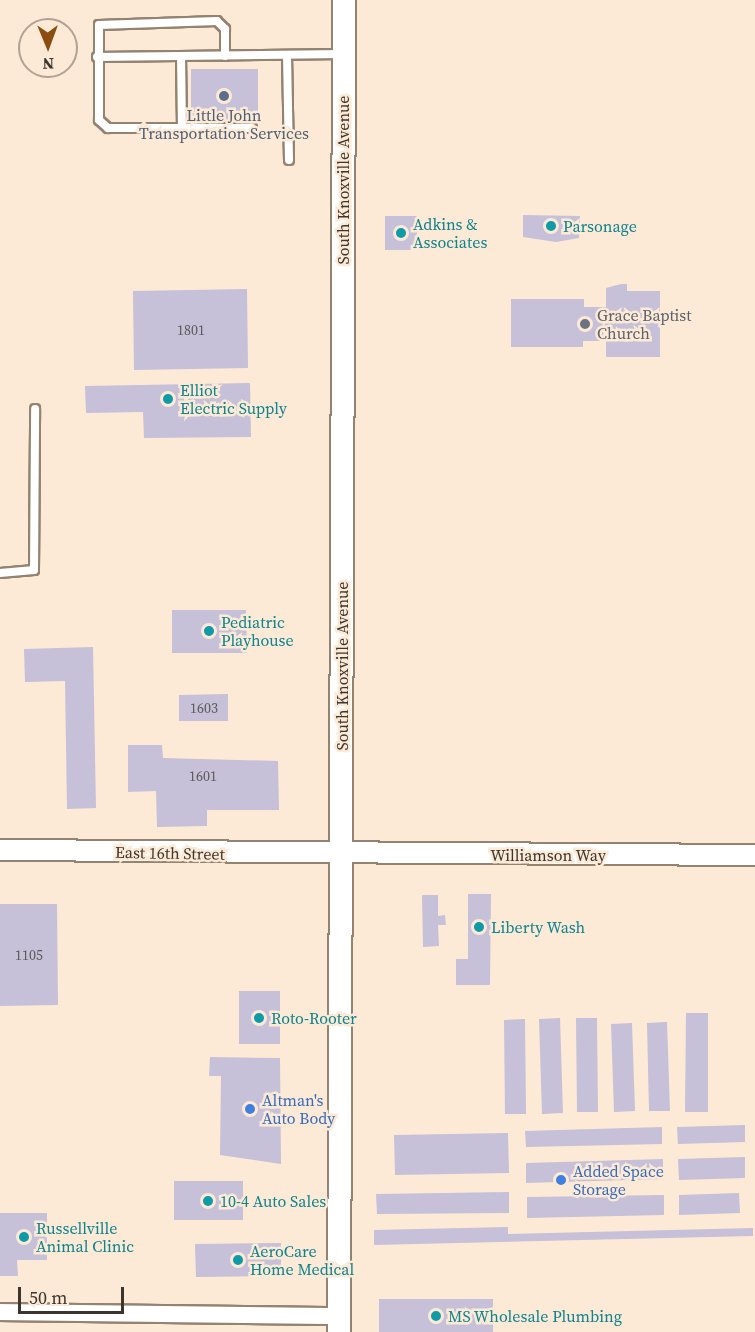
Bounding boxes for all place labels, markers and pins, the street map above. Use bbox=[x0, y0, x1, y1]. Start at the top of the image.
marker: Little John Transportation Services bbox=[217, 89, 231, 103]
place label: Little John Transportation Services bbox=[139, 105, 309, 143]
place label: Adkins & Associates bbox=[413, 214, 487, 252]
place label: Parsonage bbox=[563, 216, 637, 236]
marker: Parsonage bbox=[544, 219, 558, 233]
marker: Adkins & Associates bbox=[394, 226, 408, 240]
place label: Grace Baptist Church bbox=[597, 305, 692, 343]
marker: Grace Baptist Church bbox=[578, 317, 592, 331]
place label: Elliot Electric Supply bbox=[180, 380, 287, 418]
marker: Elliot Electric Supply bbox=[161, 392, 175, 406]
place label: Pediatric Playhouse bbox=[221, 612, 294, 650]
marker: Pediatric Playhouse bbox=[202, 624, 216, 638]
place label: Liberty Wash bbox=[491, 917, 586, 937]
marker: Liberty Wash bbox=[472, 920, 486, 934]
place label: Roto-Rooter bbox=[271, 1008, 357, 1028]
marker: Roto-Rooter bbox=[252, 1011, 266, 1025]
place label: Altman's Auto Body bbox=[262, 1090, 335, 1128]
marker: Altman's Auto Body bbox=[243, 1102, 257, 1116]
place label: Added Space Storage bbox=[573, 1161, 664, 1199]
marker: Added Space Storage bbox=[554, 1173, 568, 1187]
place label: 10-4 Auto Sales bbox=[220, 1191, 326, 1211]
marker: 10-4 Auto Sales bbox=[201, 1194, 215, 1208]
place label: Russellville Animal Clinic bbox=[36, 1218, 134, 1256]
marker: Russellville Animal Clinic bbox=[17, 1230, 31, 1244]
place label: AeroCare Home Medical bbox=[250, 1241, 354, 1279]
marker: AeroCare Home Medical bbox=[231, 1253, 245, 1267]
place label: MS Wholesale Plumbing bbox=[448, 1306, 622, 1326]
marker: MS Wholesale Plumbing bbox=[429, 1309, 443, 1323]

